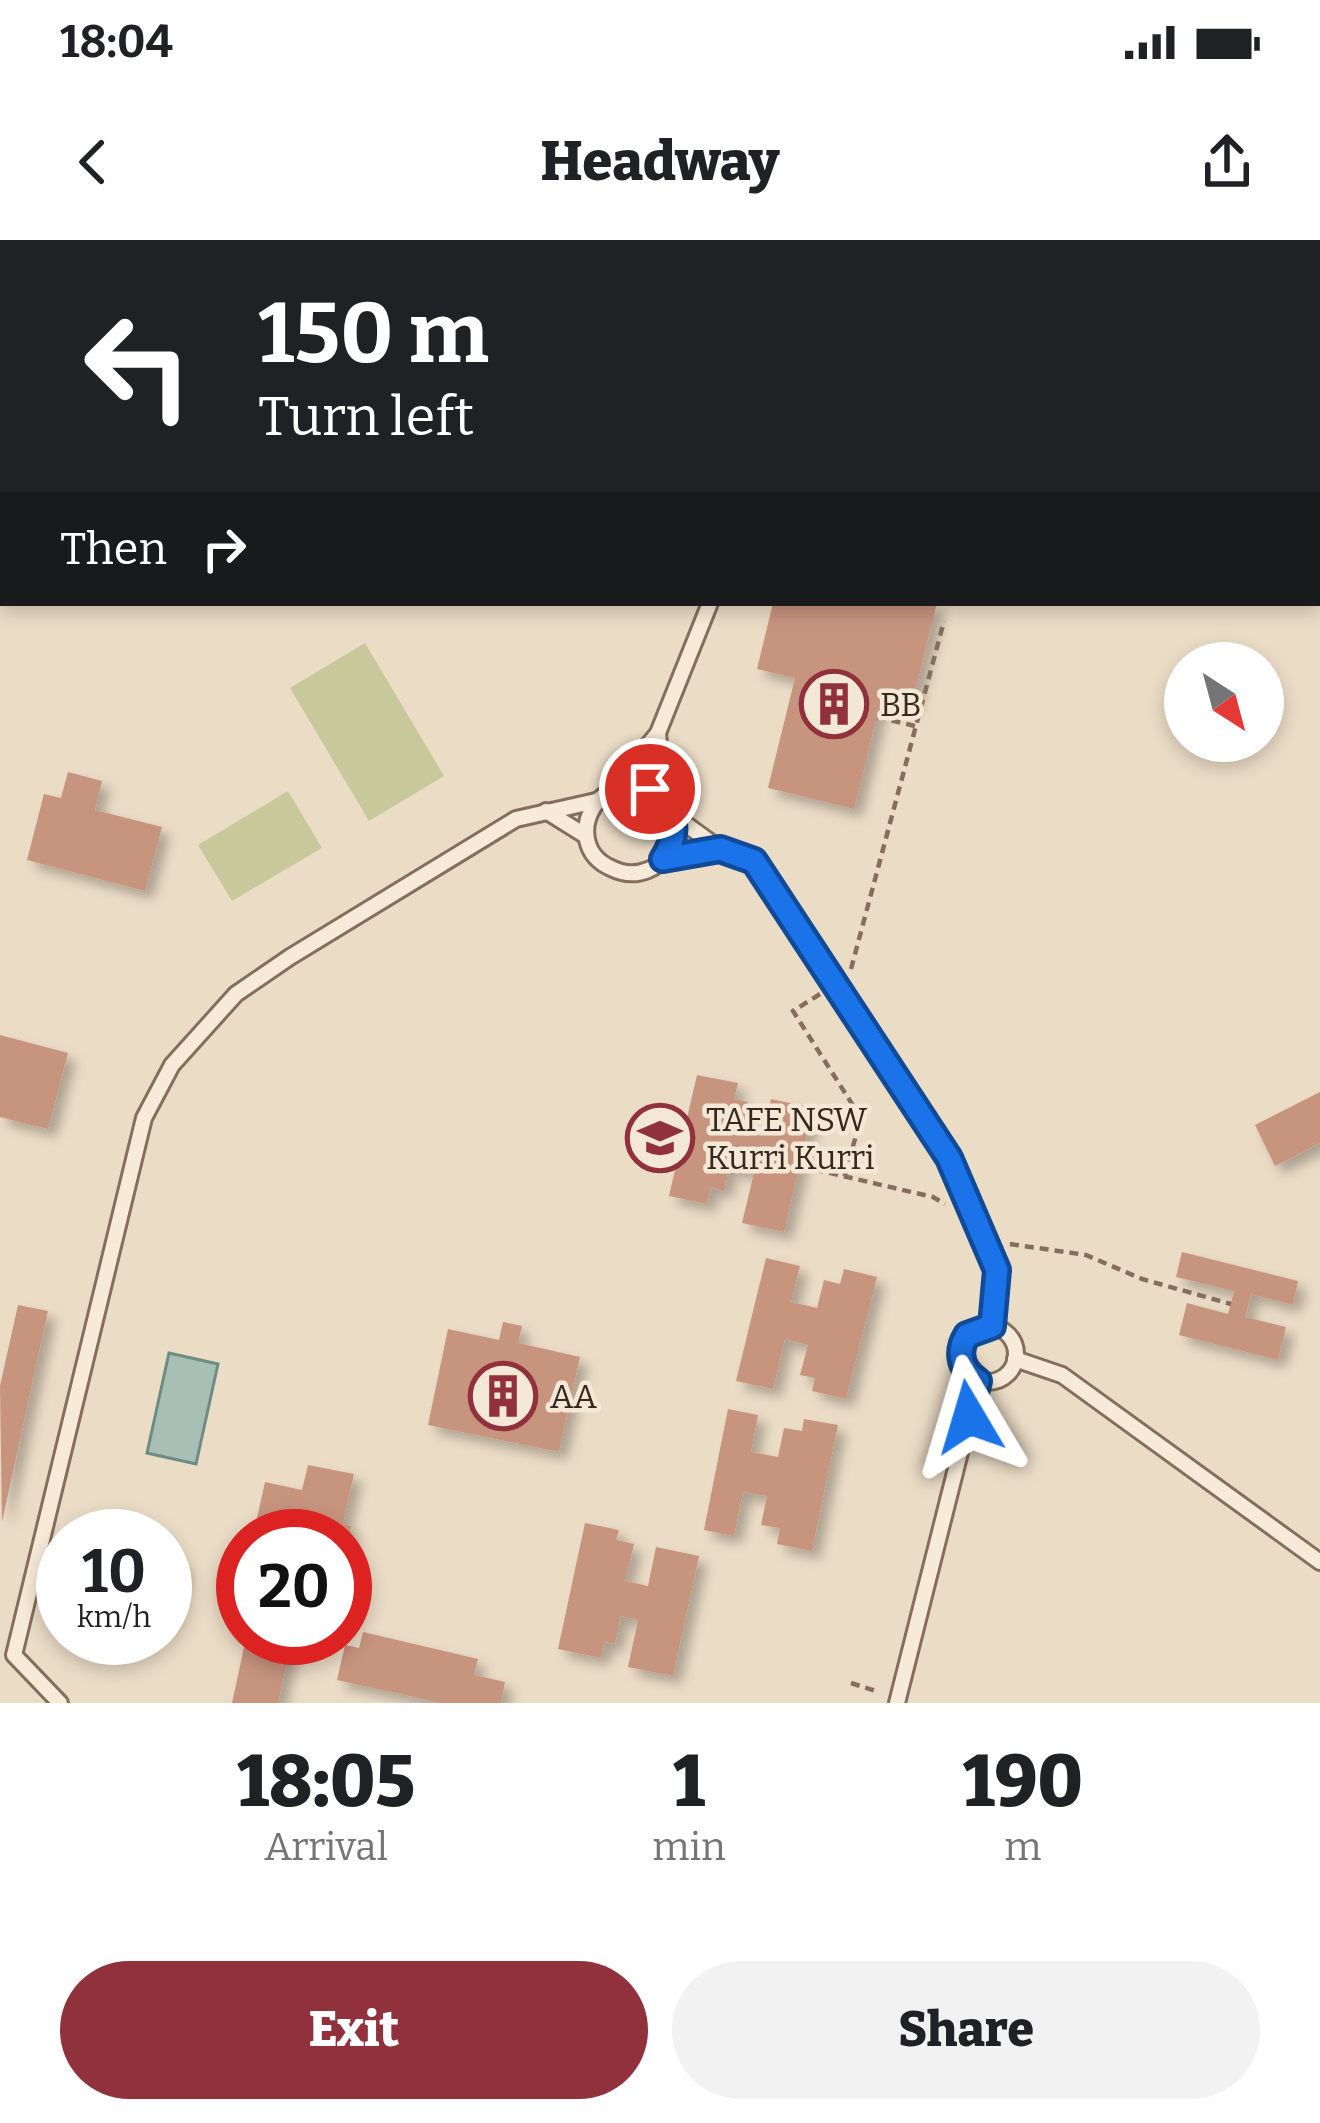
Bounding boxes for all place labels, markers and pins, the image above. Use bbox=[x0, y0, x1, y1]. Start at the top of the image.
building icon: BB bbox=[799, 669, 869, 739]
place label: BB bbox=[880, 685, 922, 725]
pin bbox=[599, 738, 701, 840]
place label: TAFE NSW Kurri Kurri bbox=[706, 1100, 875, 1178]
school or university icon: TAFE NSW Kurri Kurri bbox=[625, 1103, 695, 1173]
building icon: AA bbox=[468, 1361, 538, 1431]
place label: AA bbox=[550, 1377, 598, 1417]

